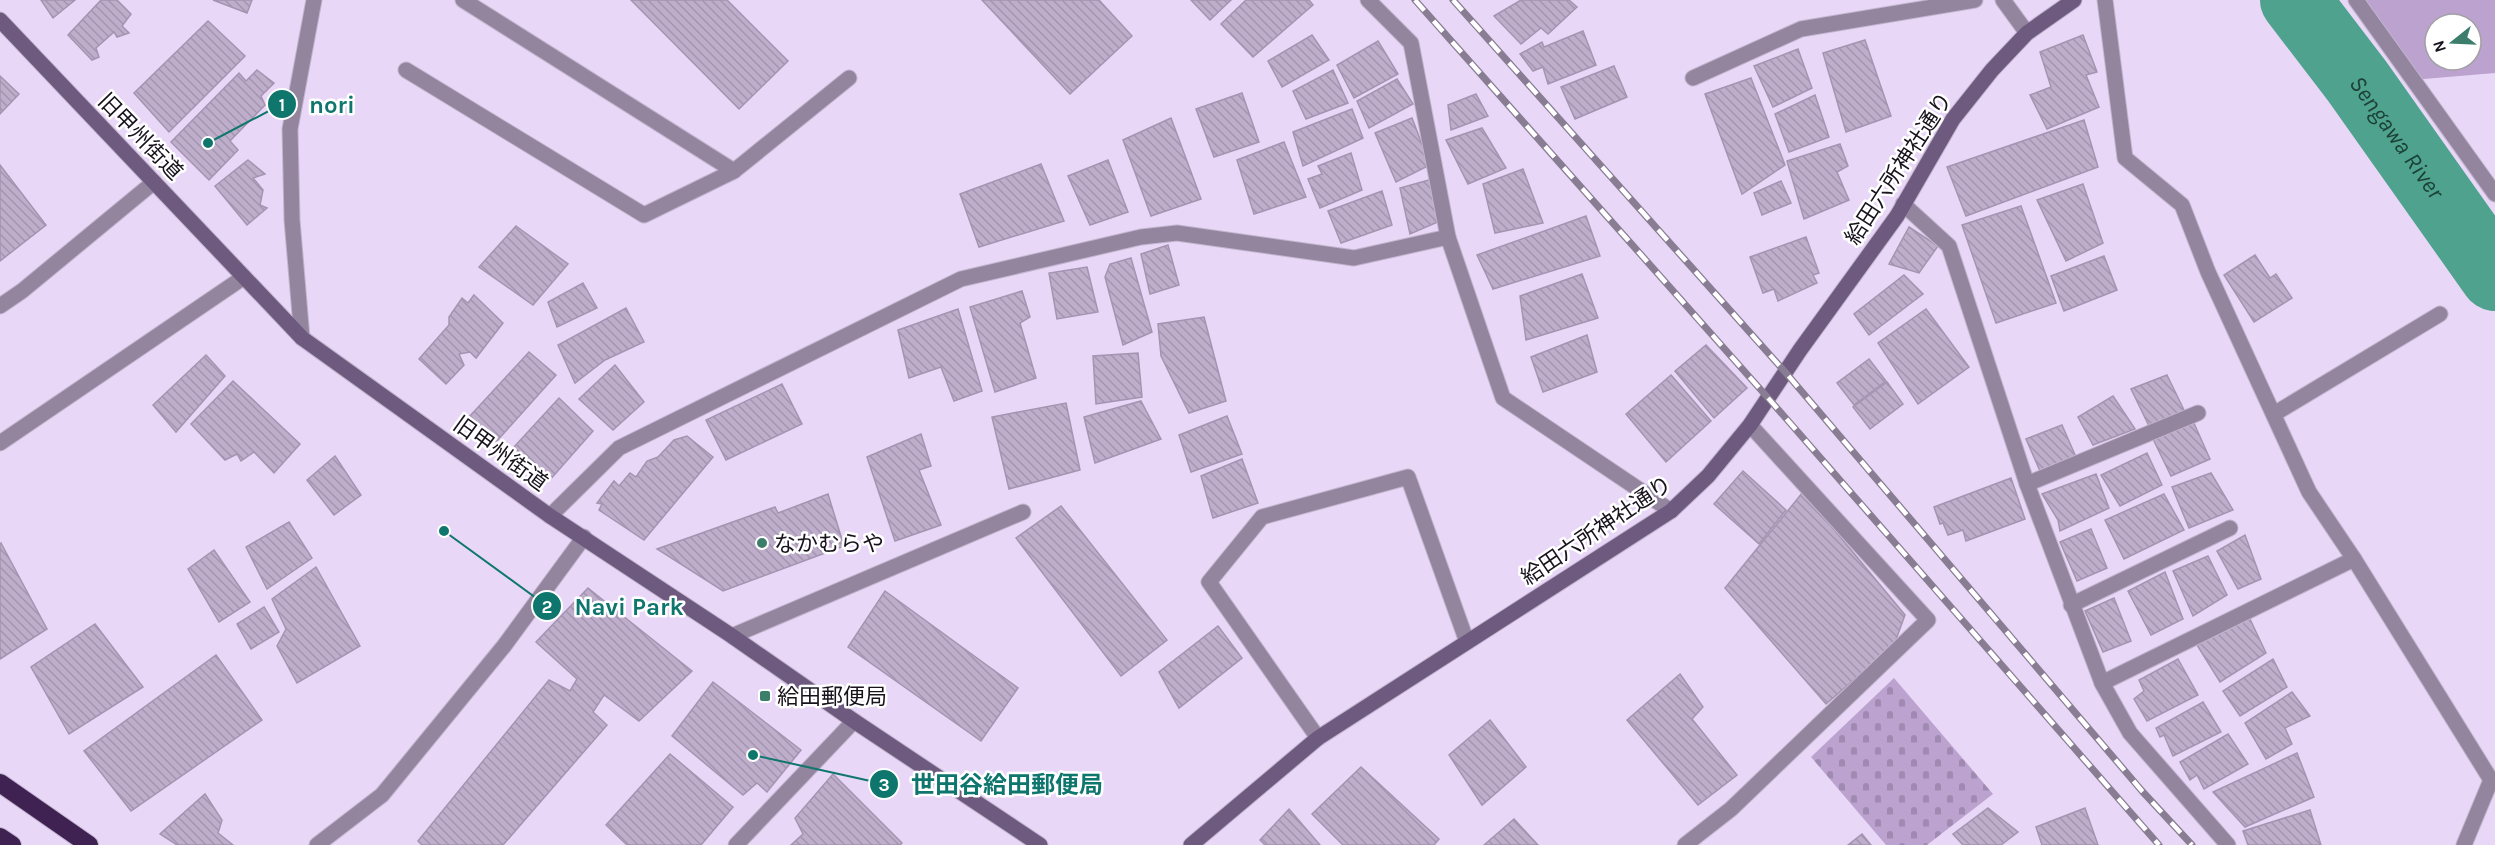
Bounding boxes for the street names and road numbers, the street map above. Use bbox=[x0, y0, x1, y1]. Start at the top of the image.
street label: 旧甲州街道 bbox=[93, 88, 188, 185]
street label: 給田六所神社通り bbox=[1840, 88, 1958, 249]
street label: 旧甲州街道 bbox=[448, 411, 553, 497]
street label: 給田六所神社通り bbox=[1516, 471, 1677, 591]

